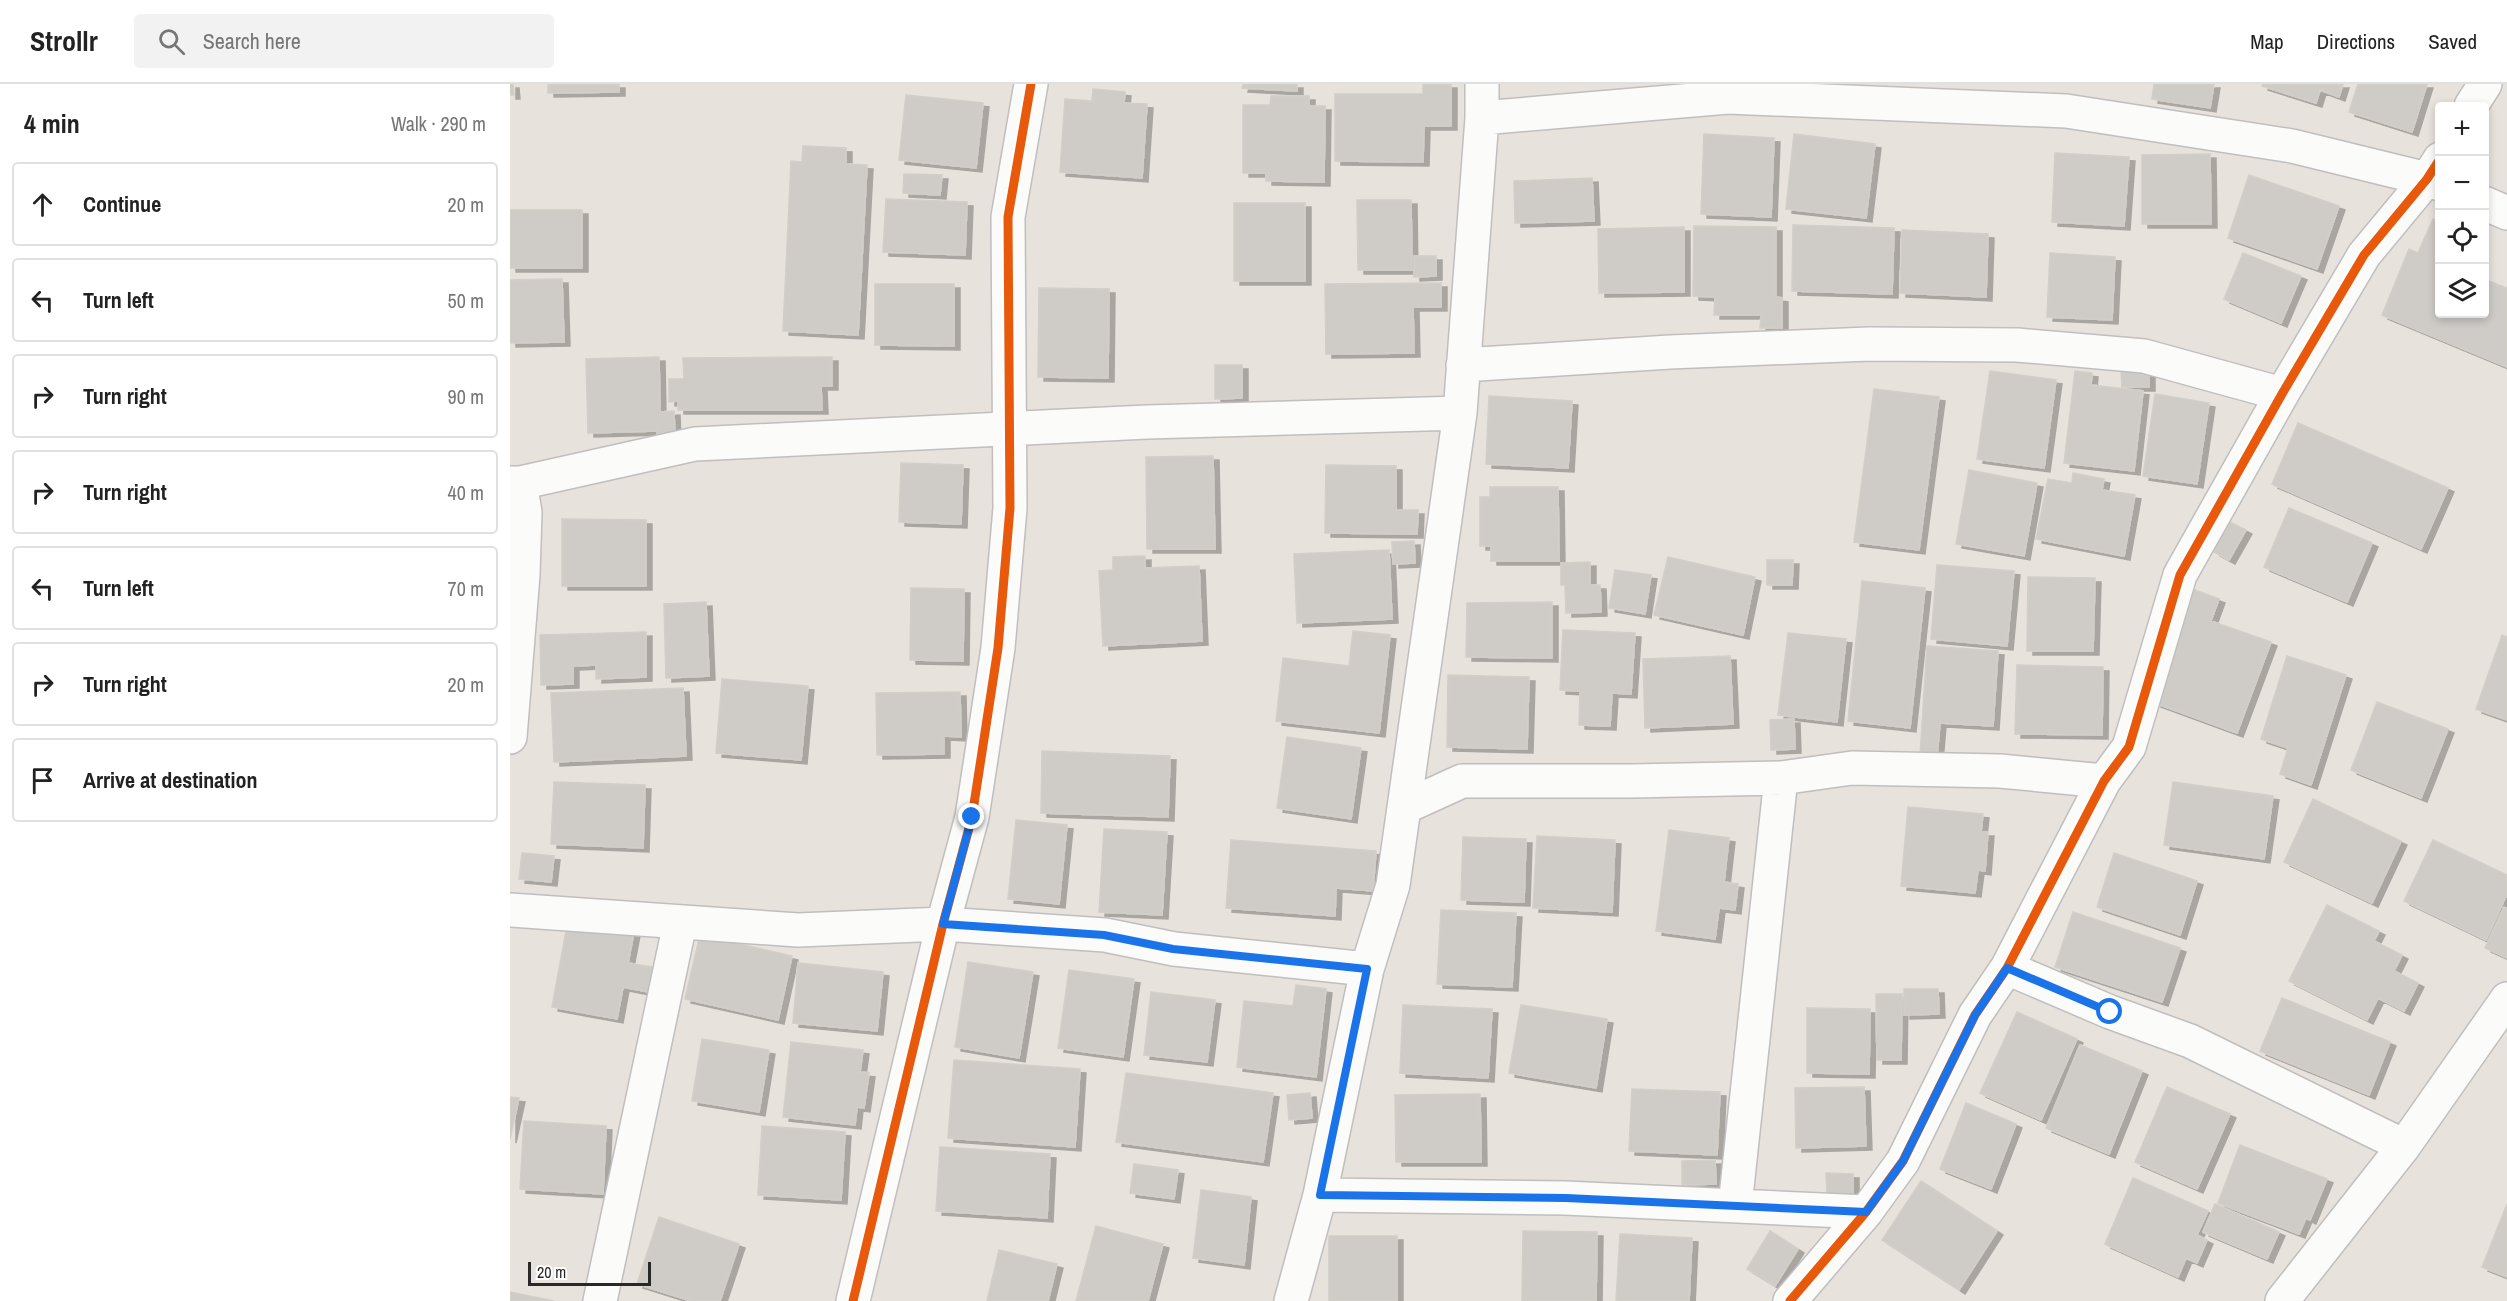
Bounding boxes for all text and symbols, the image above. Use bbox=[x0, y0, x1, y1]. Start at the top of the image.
search box bbox=[134, 14, 554, 68]
text: Strollr bbox=[30, 22, 98, 60]
icon: search bbox=[155, 25, 188, 58]
text: Search here bbox=[203, 26, 301, 56]
text: Map bbox=[2250, 27, 2284, 56]
text: Directions bbox=[2317, 27, 2395, 56]
text: Saved bbox=[2428, 27, 2477, 56]
map controls bbox=[2435, 102, 2489, 318]
button: + bbox=[2435, 102, 2489, 156]
text: 4 min bbox=[24, 106, 80, 141]
text: Walk · 290 m bbox=[391, 110, 486, 137]
button: − bbox=[2435, 156, 2489, 210]
icon: ahead bbox=[26, 188, 59, 221]
text: Continue bbox=[83, 189, 161, 219]
text: 20 m bbox=[448, 191, 484, 218]
button: locate bbox=[2435, 210, 2489, 264]
button: layers bbox=[2435, 264, 2489, 318]
icon: left bbox=[26, 284, 59, 317]
text: Turn left bbox=[83, 285, 154, 315]
text: 50 m bbox=[448, 287, 484, 314]
icon: right bbox=[26, 380, 59, 413]
text: Turn right bbox=[83, 381, 167, 411]
text: 90 m bbox=[448, 383, 484, 410]
icon: right bbox=[26, 476, 59, 509]
text: Turn right bbox=[83, 477, 167, 507]
text: 40 m bbox=[448, 479, 484, 506]
icon: left bbox=[26, 572, 59, 605]
text: Turn left bbox=[83, 573, 154, 603]
text: 70 m bbox=[448, 575, 484, 602]
icon: right bbox=[26, 668, 59, 701]
text: Turn right bbox=[83, 669, 167, 699]
text: 20 m bbox=[448, 671, 484, 698]
icon: arrive bbox=[26, 764, 59, 797]
text: Arrive at destination bbox=[83, 765, 257, 795]
route end bbox=[958, 803, 984, 829]
route start bbox=[2096, 998, 2122, 1024]
scale bar bbox=[528, 1259, 651, 1286]
text: 20 m bbox=[537, 1261, 566, 1283]

